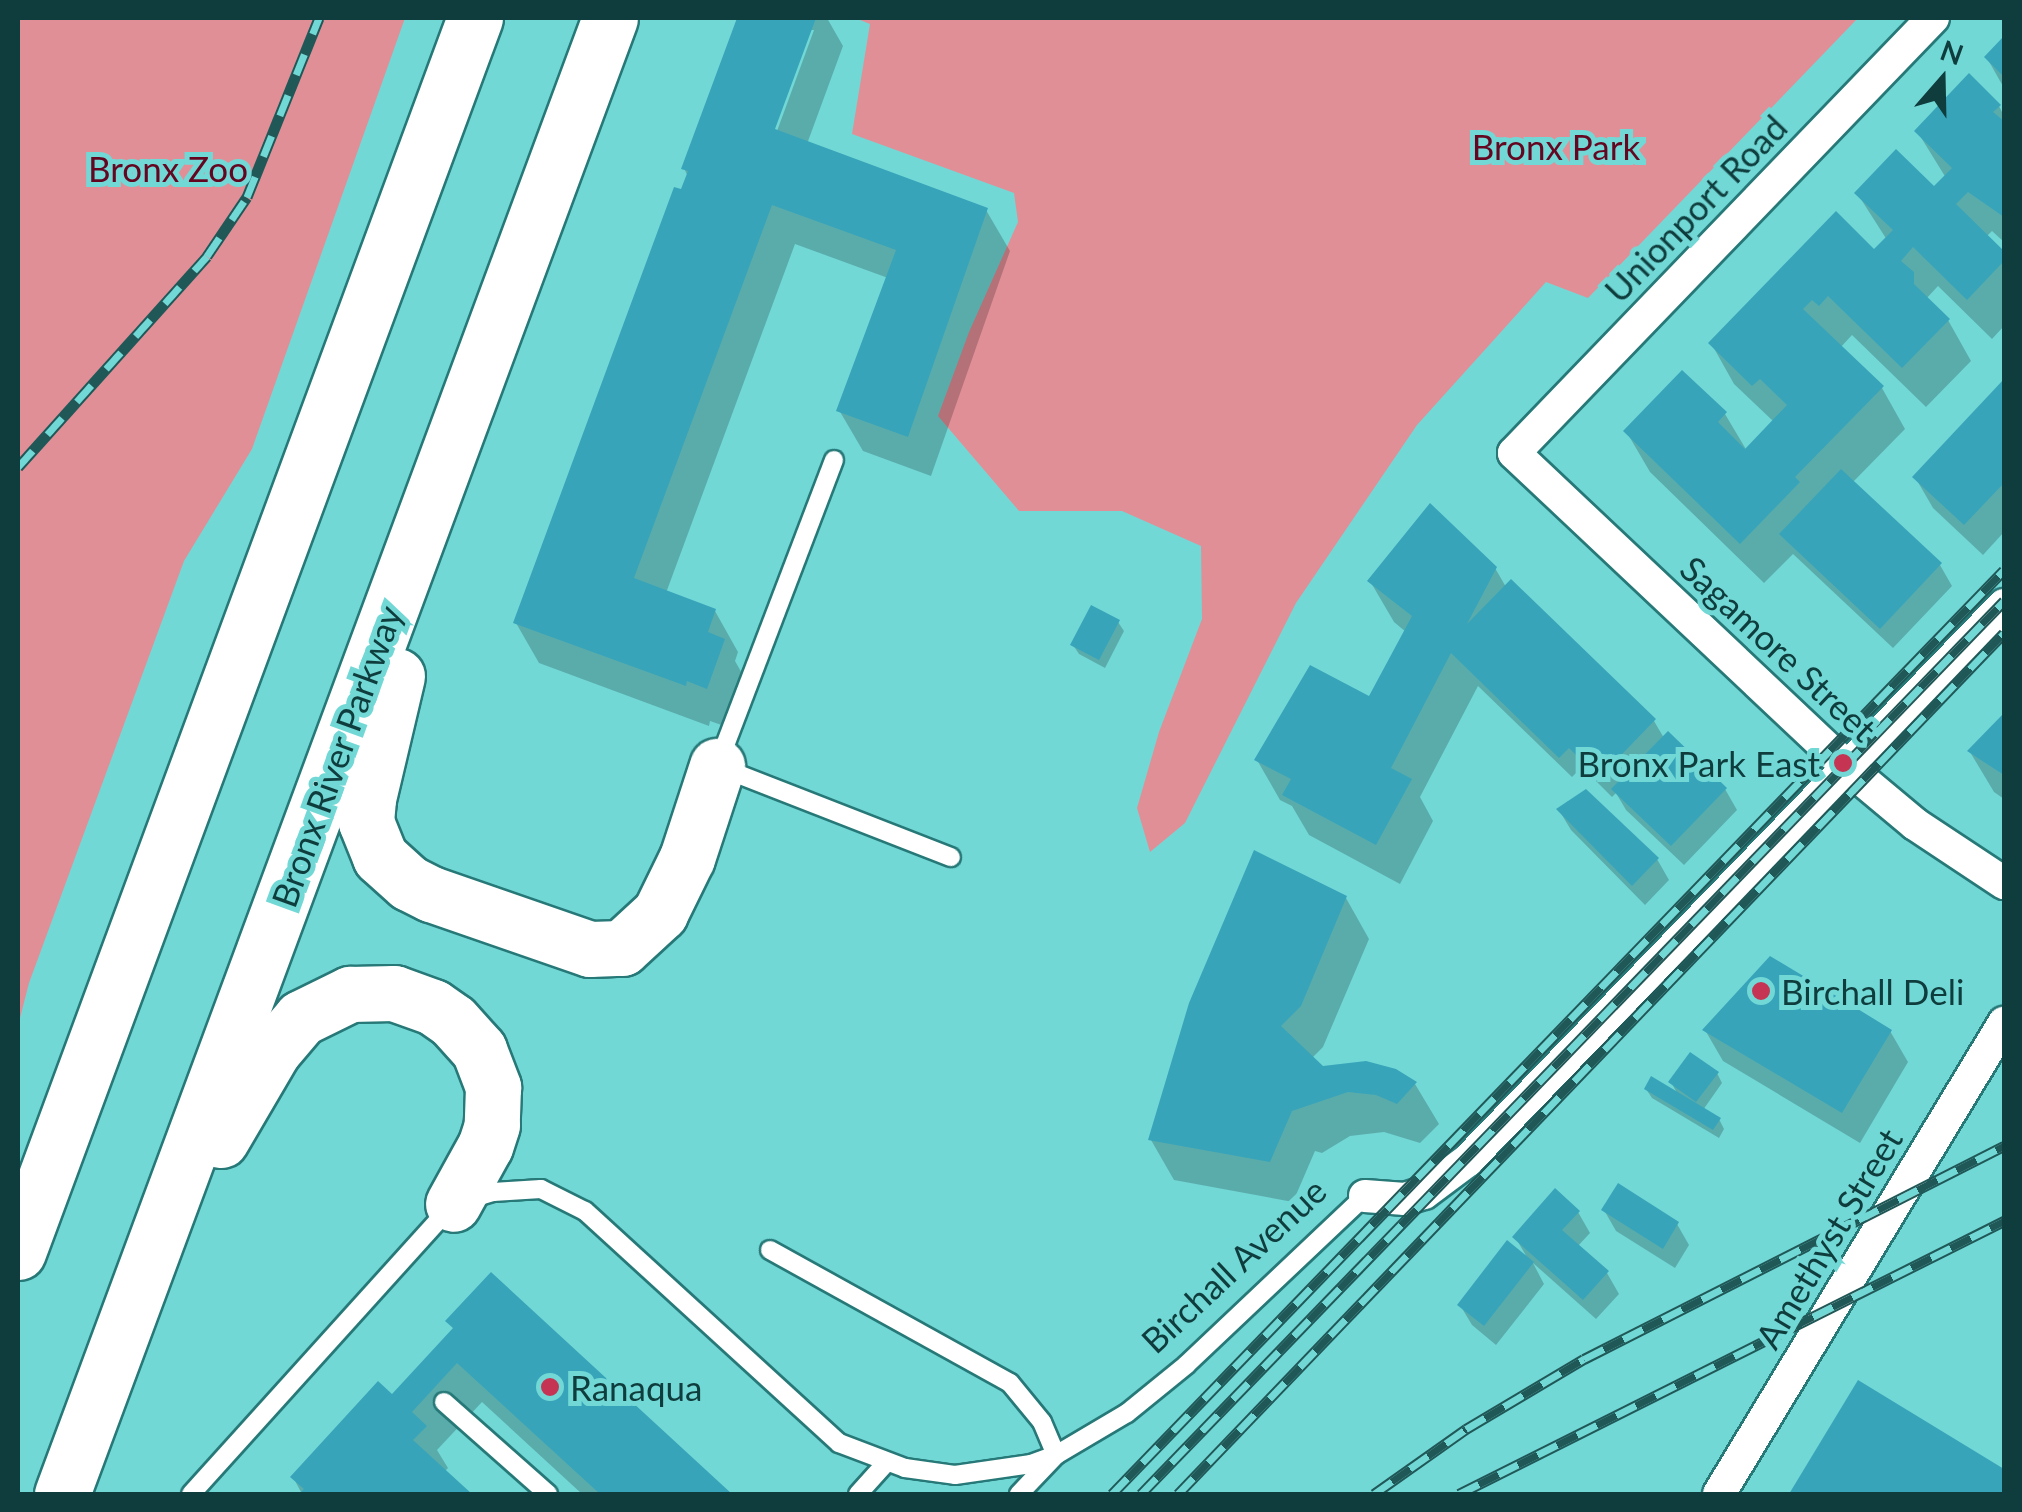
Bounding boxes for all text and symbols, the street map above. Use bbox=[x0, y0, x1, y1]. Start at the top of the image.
north arrow bbox=[1892, 30, 1992, 130]
text: N bbox=[1936, 32, 1968, 71]
street label: Unionport Road bbox=[1595, 106, 1795, 310]
park label: Bronx Park bbox=[1472, 125, 1640, 167]
park label: Bronx Zoo bbox=[88, 147, 248, 189]
street label: Sagamore Street bbox=[1673, 547, 1885, 749]
street label: Bronx River Parkway bbox=[262, 599, 410, 913]
place label: Bronx Park East bbox=[1578, 742, 1820, 784]
marker: Bronx Park East bbox=[1830, 750, 1856, 776]
place label: Birchall Deli bbox=[1781, 970, 1964, 1012]
marker: Birchall Deli bbox=[1750, 980, 1772, 1002]
street label: Amethyst Street bbox=[1746, 1120, 1910, 1356]
street label: Birchall Avenue bbox=[1132, 1169, 1334, 1361]
place label: Ranaqua bbox=[570, 1366, 702, 1408]
marker: Ranaqua bbox=[539, 1376, 561, 1398]

